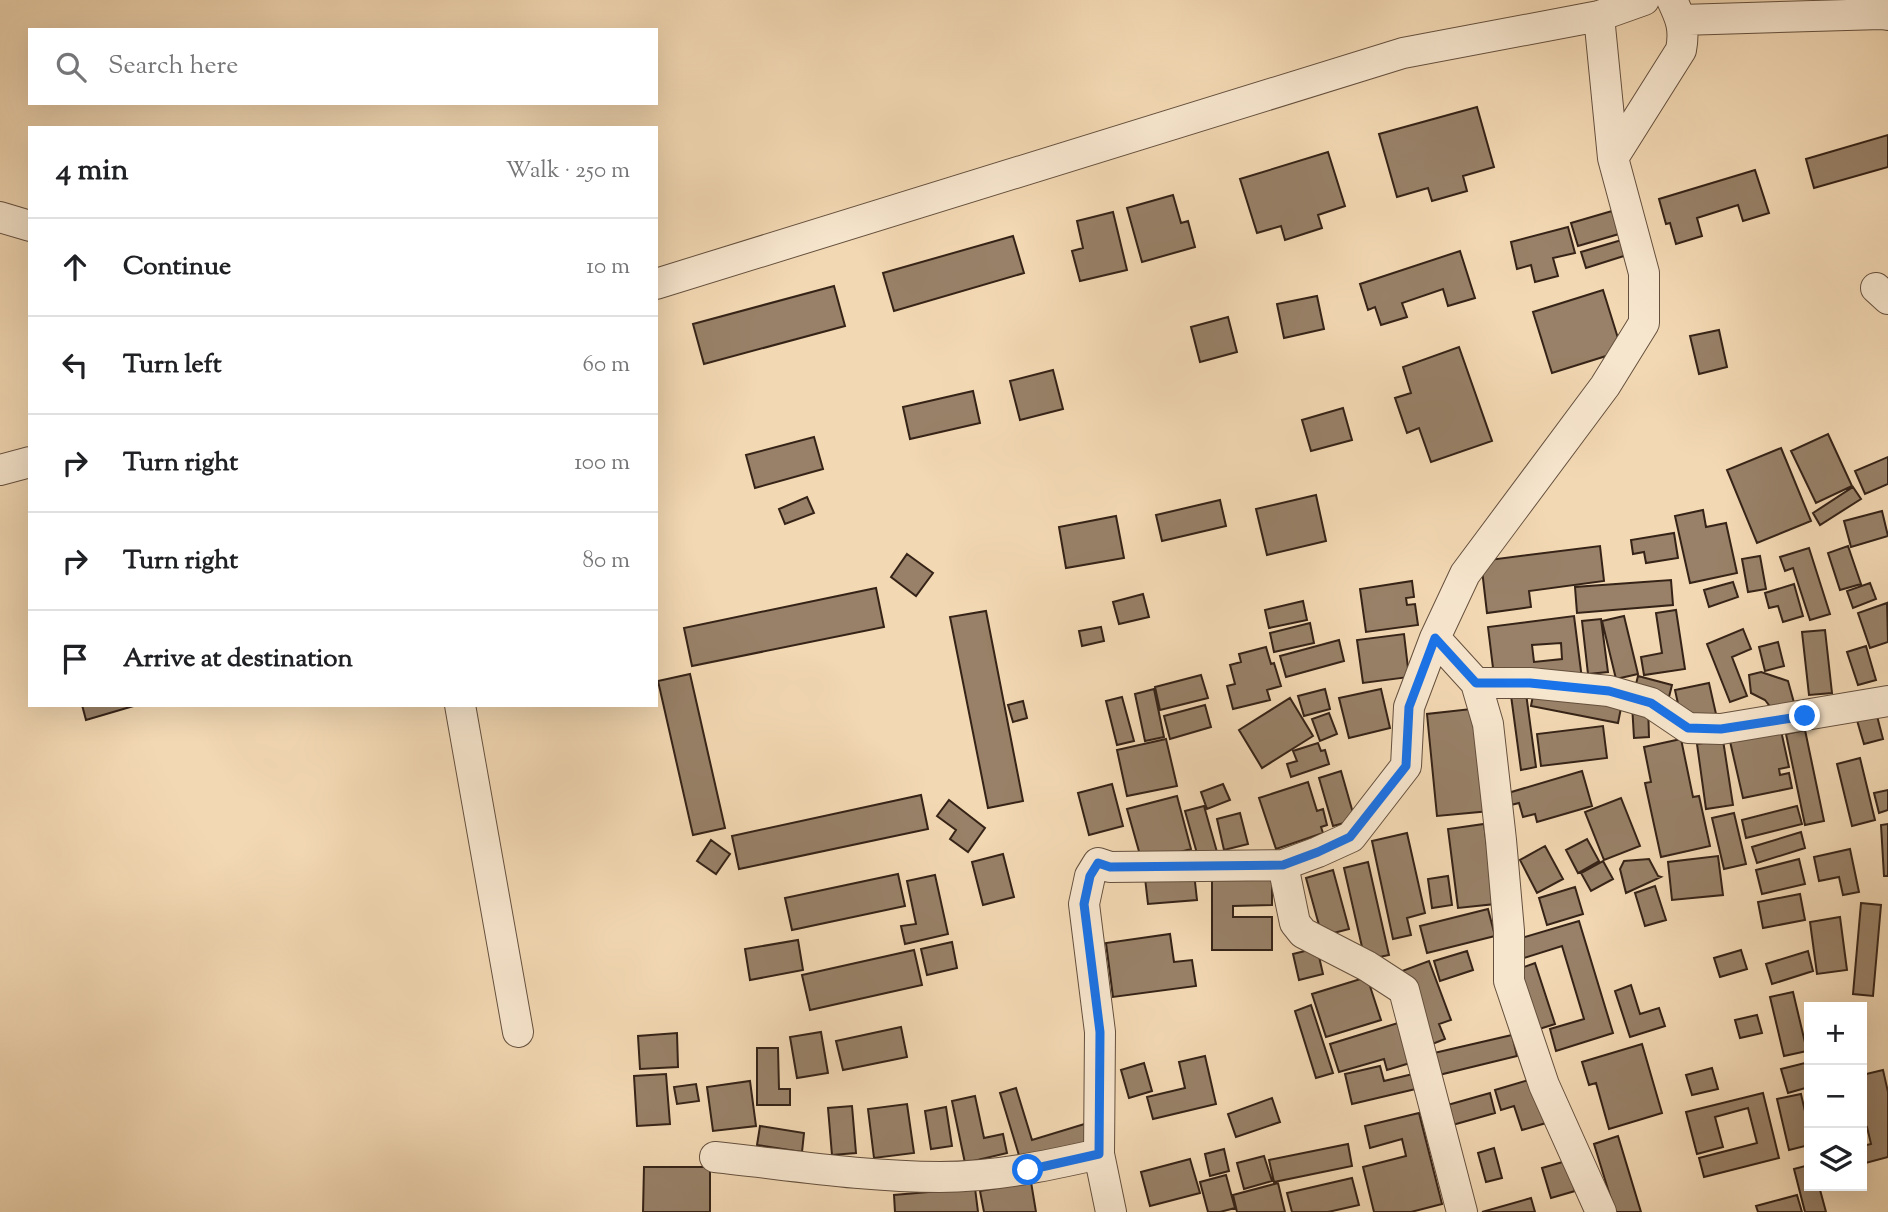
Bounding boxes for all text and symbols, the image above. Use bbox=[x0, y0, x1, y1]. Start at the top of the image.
search box bbox=[28, 28, 658, 105]
icon: search bbox=[52, 48, 90, 86]
text: Search here bbox=[108, 48, 238, 85]
text: 4 min bbox=[56, 150, 129, 193]
text: Walk · 250 m bbox=[506, 155, 630, 188]
icon: ahead bbox=[56, 248, 94, 286]
text: Continue bbox=[123, 249, 231, 286]
text: 10 m bbox=[586, 251, 630, 284]
icon: left bbox=[56, 346, 94, 384]
text: Turn left bbox=[123, 347, 222, 384]
text: 60 m bbox=[582, 349, 630, 382]
icon: right bbox=[56, 444, 94, 482]
text: Turn right bbox=[123, 445, 238, 482]
text: 100 m bbox=[574, 447, 630, 480]
icon: right bbox=[56, 542, 94, 580]
text: Turn right bbox=[123, 543, 238, 580]
text: 80 m bbox=[582, 545, 630, 578]
icon: arrive bbox=[56, 640, 94, 678]
text: Arrive at destination bbox=[123, 641, 353, 678]
route end bbox=[1789, 700, 1820, 731]
map controls bbox=[1804, 1002, 1867, 1191]
button: + bbox=[1804, 1002, 1867, 1065]
button: − bbox=[1804, 1065, 1867, 1128]
button: layers bbox=[1804, 1128, 1867, 1191]
route start bbox=[1012, 1154, 1043, 1185]

